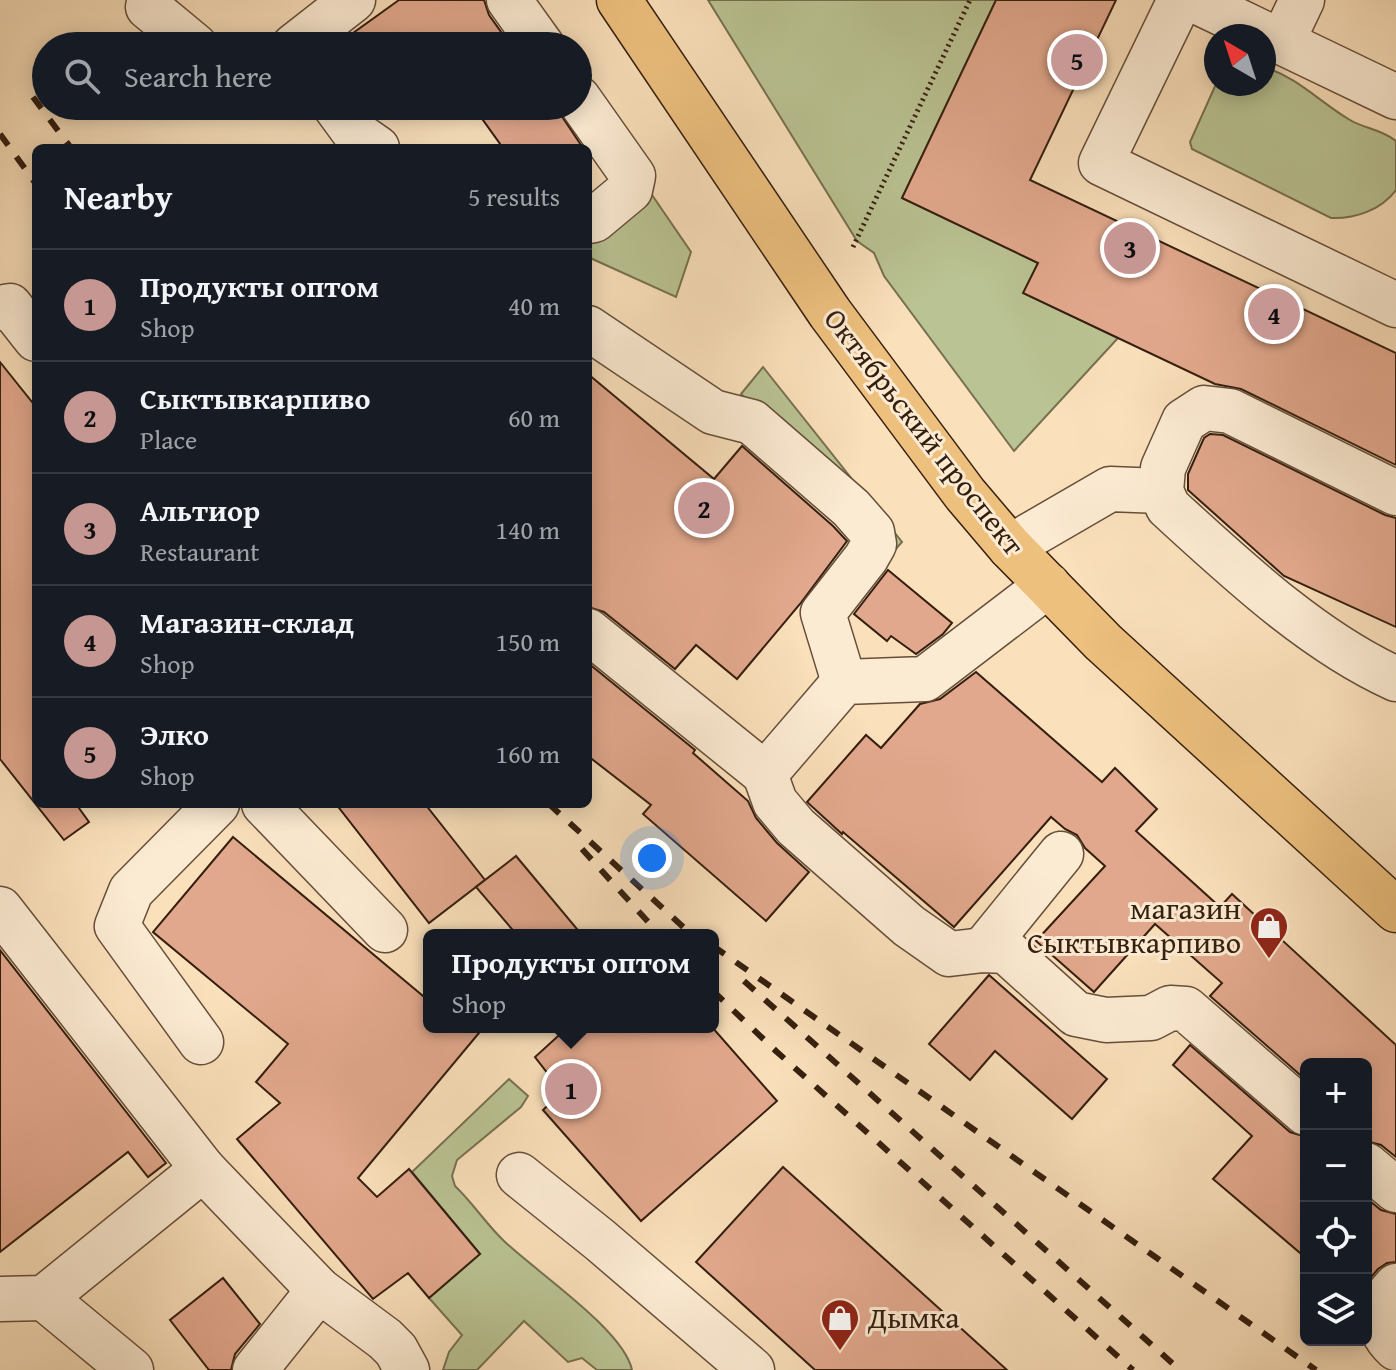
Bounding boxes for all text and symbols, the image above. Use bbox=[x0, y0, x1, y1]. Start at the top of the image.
north arrow bbox=[1204, 24, 1276, 96]
pin: 5 bbox=[1051, 30, 1103, 90]
search box bbox=[32, 32, 592, 120]
icon: search bbox=[60, 54, 104, 98]
text: Search here bbox=[124, 54, 272, 98]
text: Nearby bbox=[64, 172, 173, 221]
text: 5 results bbox=[468, 177, 560, 216]
pin: 3 bbox=[1104, 218, 1156, 278]
text: Продукты оптом bbox=[140, 264, 379, 308]
pin: 4 bbox=[1248, 284, 1300, 344]
text: 1 bbox=[83, 286, 97, 325]
text: 40 m bbox=[508, 286, 560, 325]
street label: Октябрьский проспект bbox=[814, 298, 1036, 565]
text: Shop bbox=[140, 308, 195, 347]
text: Сыктывкарпиво bbox=[140, 376, 370, 420]
text: 2 bbox=[83, 398, 97, 437]
text: 60 m bbox=[508, 398, 560, 437]
text: Place bbox=[140, 420, 197, 459]
pin: 2 bbox=[678, 478, 730, 538]
text: Альтиор bbox=[140, 488, 260, 532]
text: 3 bbox=[83, 510, 97, 549]
text: 140 m bbox=[495, 510, 560, 549]
text: Restaurant bbox=[140, 532, 260, 571]
text: Магазин-склад bbox=[140, 600, 354, 644]
text: 4 bbox=[83, 622, 97, 661]
text: 150 m bbox=[495, 622, 560, 661]
text: Shop bbox=[140, 644, 195, 683]
text: Элко bbox=[140, 712, 209, 756]
text: 5 bbox=[83, 734, 97, 773]
text: 160 m bbox=[495, 734, 560, 773]
text: Shop bbox=[140, 756, 195, 795]
your location bbox=[632, 838, 672, 878]
place label: магазин Сыктывкарпиво bbox=[1027, 886, 1241, 964]
shop icon: магазин Сыктывкарпиво bbox=[1248, 905, 1290, 960]
popup bbox=[423, 929, 719, 1033]
text: Продукты оптом bbox=[452, 940, 690, 984]
text: Shop bbox=[452, 984, 506, 1023]
map controls bbox=[1300, 1058, 1372, 1346]
button: + bbox=[1300, 1058, 1372, 1130]
pin: 1 bbox=[545, 1059, 597, 1119]
button: − bbox=[1300, 1130, 1372, 1202]
button: locate bbox=[1300, 1202, 1372, 1274]
button: layers bbox=[1300, 1274, 1372, 1346]
place label: Дымка bbox=[867, 1295, 960, 1339]
shop icon: Дымка bbox=[819, 1297, 861, 1352]

